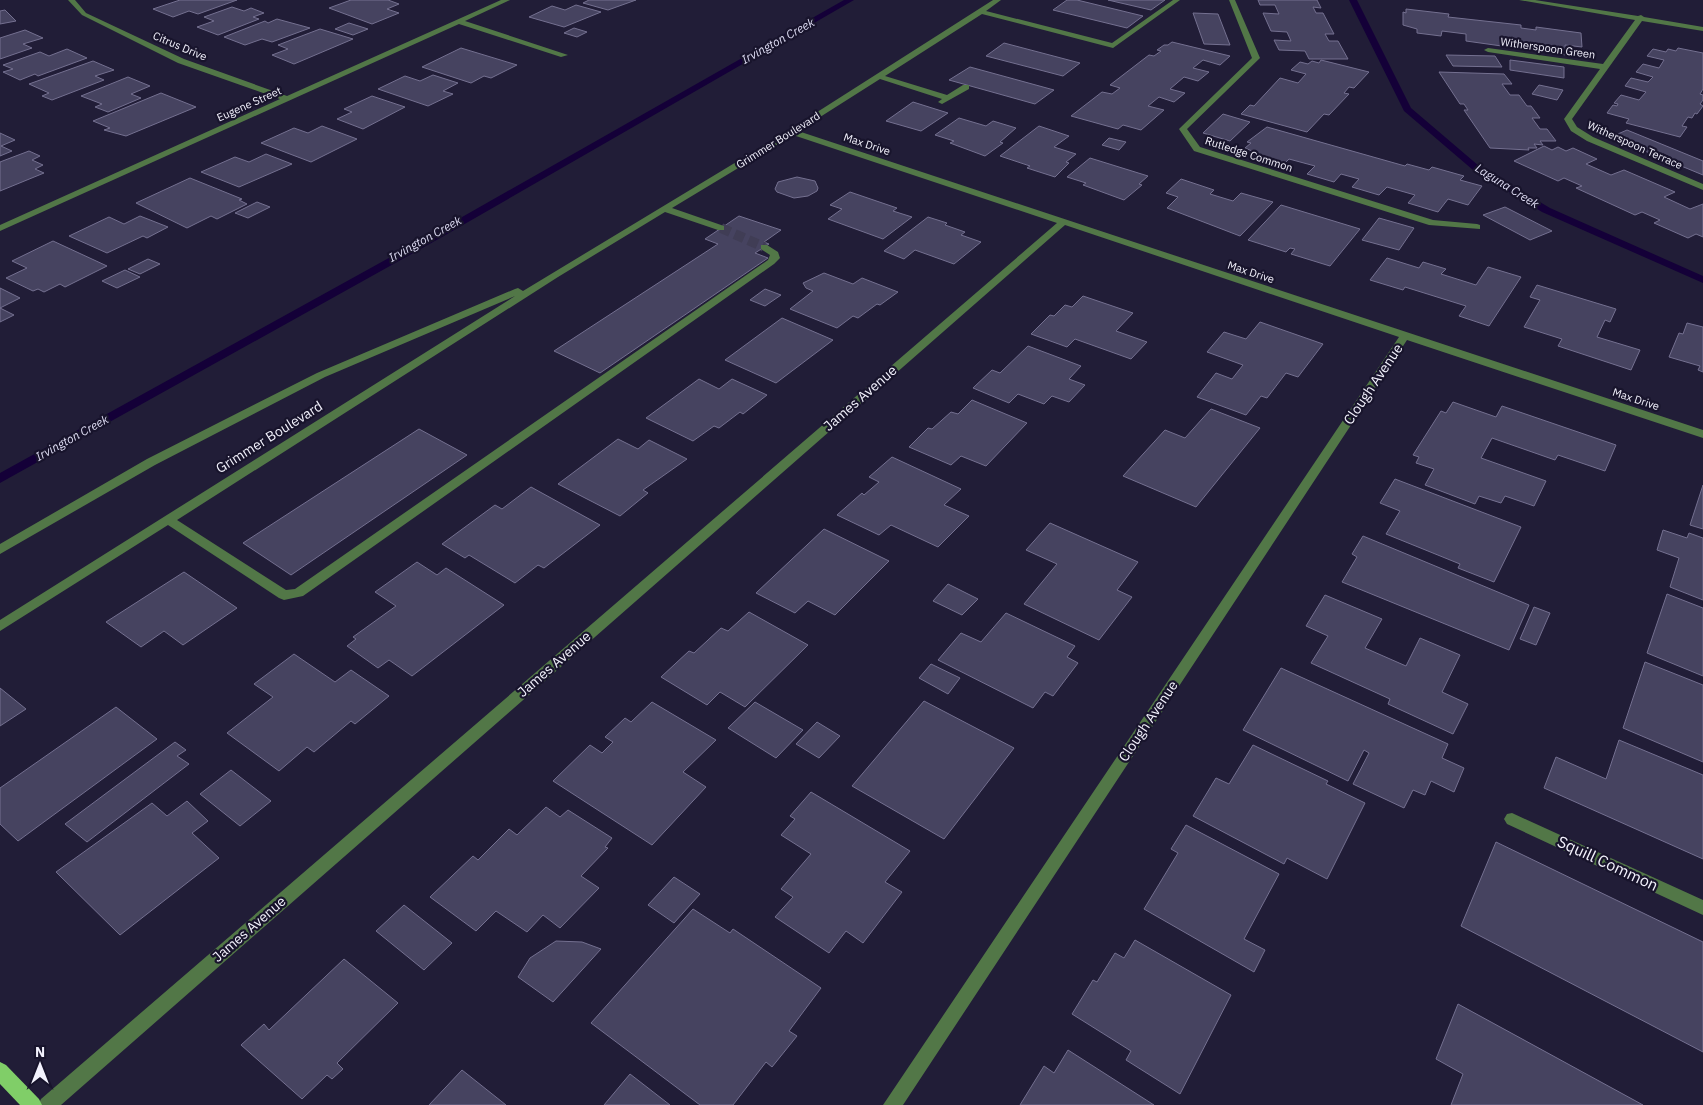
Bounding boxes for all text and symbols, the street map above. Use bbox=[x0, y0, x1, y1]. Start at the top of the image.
water label: Irvington Creek bbox=[739, 14, 817, 67]
street label: Citrus Drive bbox=[151, 28, 209, 64]
street label: Witherspoon Green bbox=[1500, 34, 1596, 62]
street label: Eugene Street bbox=[214, 83, 284, 125]
street label: Grimmer Boulevard bbox=[733, 109, 823, 171]
street label: Witherspoon Terrace bbox=[1585, 118, 1685, 172]
street label: Max Drive bbox=[842, 130, 892, 158]
street label: Rutledge Common bbox=[1203, 133, 1295, 175]
water label: Laguna Creek bbox=[1473, 160, 1542, 211]
water label: Irvington Creek bbox=[386, 212, 464, 265]
street label: Max Drive bbox=[1226, 258, 1276, 286]
street label: Clough Avenue bbox=[1339, 340, 1407, 428]
street label: James Avenue bbox=[820, 361, 901, 435]
street label: Max Drive bbox=[1611, 385, 1661, 413]
street label: Grimmer Boulevard bbox=[212, 397, 326, 477]
water label: Irvington Creek bbox=[33, 411, 111, 464]
street label: James Avenue bbox=[514, 627, 595, 701]
street label: Clough Avenue bbox=[1114, 677, 1182, 765]
street label: Squill Common bbox=[1554, 831, 1662, 895]
street label: James Avenue bbox=[209, 892, 290, 966]
north arrow bbox=[15, 1040, 65, 1090]
text: N bbox=[35, 1043, 45, 1061]

